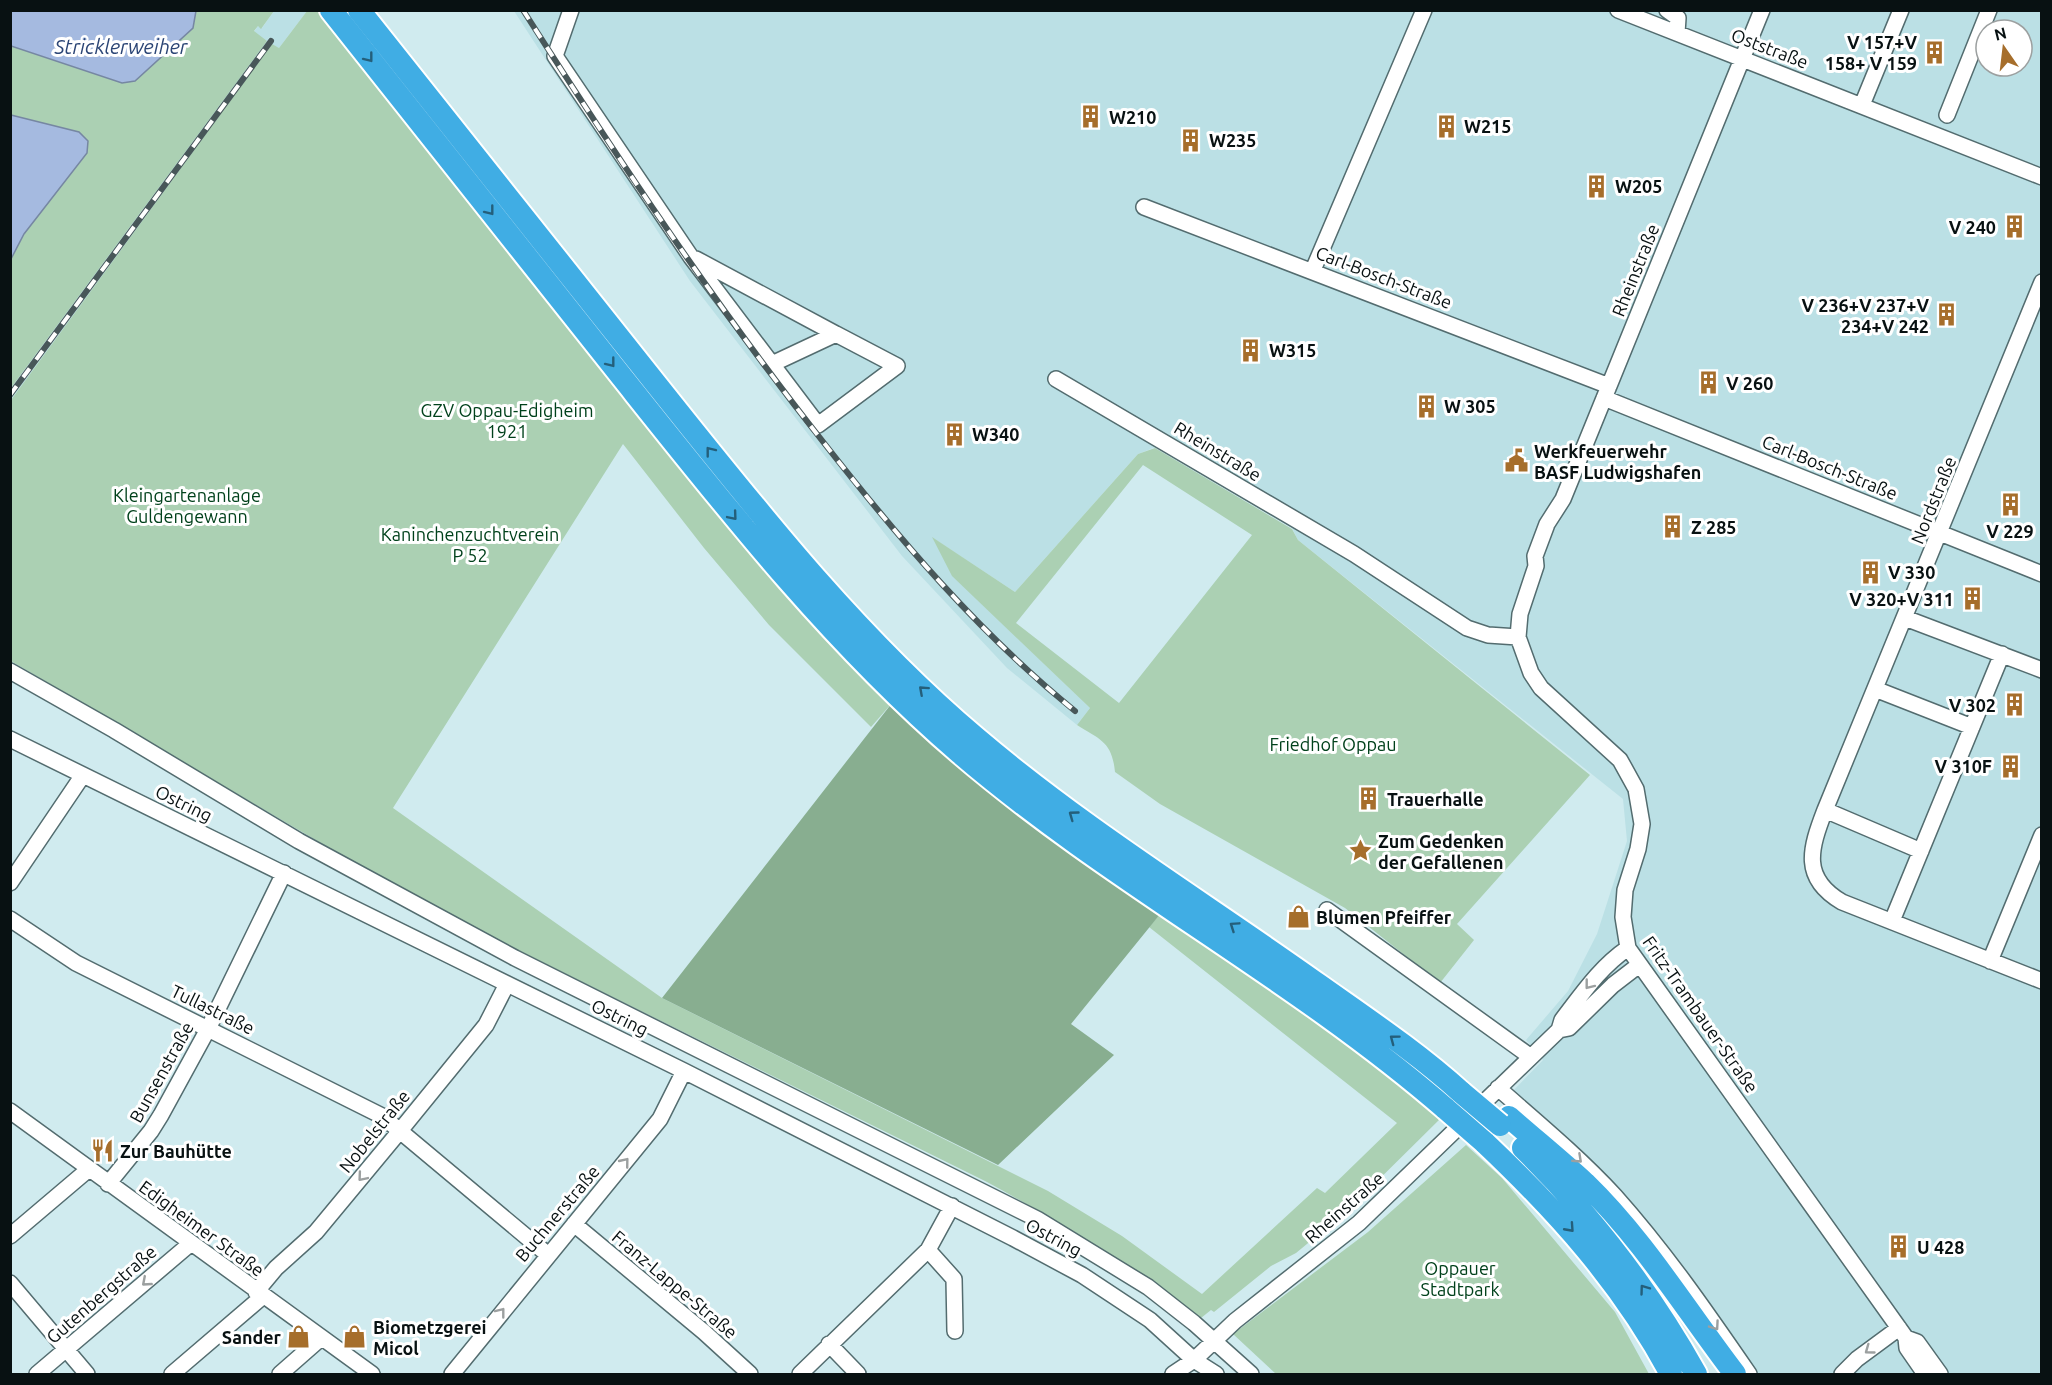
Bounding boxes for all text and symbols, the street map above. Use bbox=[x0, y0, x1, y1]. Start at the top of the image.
north arrow bbox=[1974, 18, 2034, 78]
text: N bbox=[1992, 23, 2008, 44]
street label: Oststraße bbox=[1729, 24, 1811, 72]
place label: V 157+V 158+ V 159 bbox=[1825, 32, 1917, 73]
water label: Stricklerweiher bbox=[53, 35, 189, 58]
building icon: V 157+V 158+ V 159 bbox=[1922, 39, 1948, 65]
one-way arrow bbox=[361, 51, 372, 62]
building icon: W210 bbox=[1078, 104, 1104, 130]
place label: W210 bbox=[1109, 107, 1156, 127]
building icon: W215 bbox=[1433, 113, 1459, 139]
place label: W215 bbox=[1464, 116, 1511, 136]
building icon: W235 bbox=[1178, 127, 1204, 153]
place label: W235 bbox=[1209, 130, 1256, 150]
building icon: W205 bbox=[1584, 173, 1610, 199]
place label: W205 bbox=[1615, 176, 1662, 196]
one-way arrow bbox=[483, 204, 494, 215]
building icon: V 240 bbox=[2001, 214, 2027, 240]
place label: V 240 bbox=[1949, 217, 1996, 237]
street label: Rheinstraße bbox=[1607, 221, 1663, 319]
street label: Carl-Bosch-Straße bbox=[1313, 242, 1455, 312]
place label: V 236+V 237+V 234+V 242 bbox=[1801, 295, 1929, 336]
building icon: V 236+V 237+V 234+V 242 bbox=[1934, 302, 1960, 328]
building icon: W315 bbox=[1238, 337, 1264, 363]
place label: W315 bbox=[1269, 340, 1316, 360]
one-way arrow bbox=[604, 357, 615, 368]
building icon: V 260 bbox=[1695, 370, 1721, 396]
place label: V 260 bbox=[1726, 373, 1773, 393]
building icon: W 305 bbox=[1413, 393, 1439, 419]
place label: W 305 bbox=[1444, 396, 1496, 416]
park label: GZV Oppau-Edigheim 1921 bbox=[421, 400, 593, 441]
street label: Rheinstraße bbox=[1171, 417, 1265, 485]
building icon: W340 bbox=[941, 421, 967, 447]
place label: W340 bbox=[972, 424, 1019, 444]
street label: Carl-Bosch-Straße bbox=[1759, 431, 1901, 503]
place label: Werkfeuerwehr BASF Ludwigshafen bbox=[1534, 441, 1701, 482]
one-way arrow bbox=[706, 447, 717, 458]
public building icon: Werkfeuerwehr BASF Ludwigshafen bbox=[1503, 448, 1529, 474]
street label: Nordstraße bbox=[1906, 453, 1960, 547]
park label: Kleingartenanlage Guldengewann bbox=[113, 485, 261, 526]
building icon: V 229 bbox=[1997, 492, 2023, 518]
one-way arrow bbox=[726, 509, 737, 520]
building icon: Z 285 bbox=[1660, 514, 1686, 540]
place label: Z 285 bbox=[1691, 517, 1737, 537]
place label: V 229 bbox=[1986, 521, 2034, 541]
park label: Kaninchenzuchtverein P 52 bbox=[381, 524, 559, 565]
building icon: V 330 bbox=[1857, 559, 1883, 585]
place label: V 330 bbox=[1888, 562, 1935, 582]
building icon: V 320+V 311 bbox=[1959, 586, 1985, 612]
place label: V 320+V 311 bbox=[1849, 589, 1954, 609]
one-way arrow bbox=[919, 687, 930, 698]
building icon: V 302 bbox=[2001, 692, 2027, 718]
place label: V 302 bbox=[1949, 695, 1996, 715]
park label: Friedhof Oppau bbox=[1269, 734, 1397, 754]
building icon: V 310F bbox=[1997, 753, 2023, 779]
place label: V 310F bbox=[1935, 756, 1992, 776]
street label: Ostring bbox=[152, 781, 216, 825]
building icon: Trauerhalle bbox=[1356, 786, 1382, 812]
place label: Trauerhalle bbox=[1387, 789, 1484, 809]
one-way arrow bbox=[1069, 811, 1080, 822]
place label: Zum Gedenken der Gefallenen bbox=[1378, 831, 1504, 872]
place icon: Zum Gedenken der Gefallenen bbox=[1347, 838, 1373, 864]
shop icon: Blumen Pfeiffer bbox=[1285, 904, 1311, 930]
place label: Blumen Pfeiffer bbox=[1316, 907, 1452, 927]
one-way arrow bbox=[1229, 922, 1240, 933]
street label: Fritz-Trambauer-Straße bbox=[1639, 932, 1763, 1096]
one-way arrow bbox=[1585, 979, 1596, 990]
street label: Tullastraße bbox=[168, 980, 258, 1038]
street label: Ostring bbox=[588, 995, 652, 1039]
street label: Bunsenstraße bbox=[125, 1018, 197, 1126]
one-way arrow bbox=[1389, 1035, 1400, 1046]
street label: Nobelstraße bbox=[335, 1086, 413, 1176]
restaurant icon: Zur Bauhütte bbox=[89, 1138, 115, 1164]
place label: Zur Bauhütte bbox=[120, 1141, 232, 1161]
one-way arrow bbox=[1571, 1152, 1582, 1163]
one-way arrow bbox=[618, 1158, 629, 1169]
street label: Buchnerstraße bbox=[511, 1161, 603, 1265]
street label: Rheinstraße bbox=[1301, 1167, 1387, 1247]
one-way arrow bbox=[358, 1170, 369, 1181]
street label: Edigheimer Straße bbox=[136, 1176, 268, 1280]
street label: Ostring bbox=[1023, 1214, 1085, 1260]
one-way arrow bbox=[1563, 1221, 1574, 1232]
street label: Franz-Lappe-Straße bbox=[608, 1226, 742, 1342]
building icon: U 428 bbox=[1886, 1234, 1912, 1260]
place label: U 428 bbox=[1917, 1237, 1964, 1257]
street label: Gutenbergstraße bbox=[42, 1241, 160, 1347]
park label: Oppauer Stadtpark bbox=[1420, 1258, 1500, 1299]
one-way arrow bbox=[142, 1275, 153, 1286]
one-way arrow bbox=[1640, 1284, 1651, 1295]
one-way arrow bbox=[494, 1308, 505, 1319]
place label: Biometzgerei Micol bbox=[373, 1317, 487, 1358]
one-way arrow bbox=[1708, 1319, 1719, 1330]
shop icon: Sander bbox=[286, 1324, 312, 1350]
shop icon: Biometzgerei Micol bbox=[342, 1324, 368, 1350]
place label: Sander bbox=[222, 1327, 282, 1347]
one-way arrow bbox=[1865, 1343, 1876, 1354]

